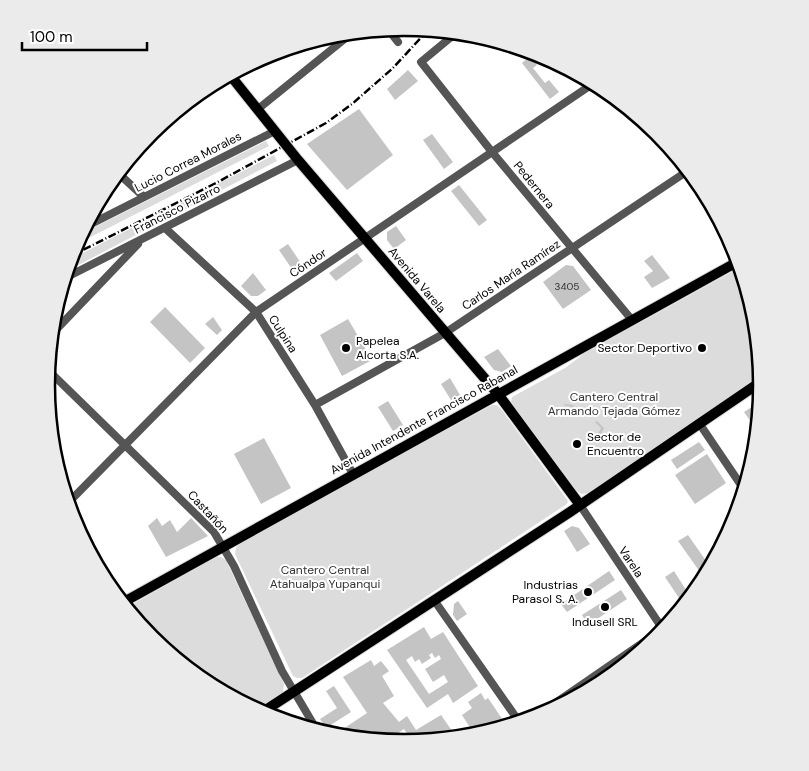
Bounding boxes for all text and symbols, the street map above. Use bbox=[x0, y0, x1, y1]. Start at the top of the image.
scale bar bbox=[22, 20, 148, 52]
text: 100 m bbox=[30, 27, 73, 47]
street label: Lucio Correa Morales bbox=[132, 128, 244, 196]
street label: Pedernera bbox=[510, 158, 558, 212]
street label: Francisco Pizarro bbox=[131, 180, 223, 238]
street label: Carlos María Ramírez bbox=[459, 236, 563, 314]
street label: Cóndor bbox=[286, 244, 330, 281]
street label: Avenida Varela bbox=[385, 244, 449, 316]
house number: 3405 bbox=[555, 280, 579, 293]
street label: Culpina bbox=[265, 312, 301, 356]
place label: Papelea Alcorta S.A. bbox=[356, 333, 419, 363]
place label: Sector Deportivo bbox=[597, 340, 692, 356]
marker: Papelea Alcorta S.A. bbox=[340, 342, 352, 354]
marker: Sector Deportivo bbox=[696, 342, 708, 354]
street label: Avenida Intendente Francisco Rabanal bbox=[328, 362, 520, 478]
park label: Cantero Central Armando Tejada Gómez bbox=[548, 389, 680, 419]
place label: Sector de Encuentro bbox=[587, 429, 644, 459]
marker: Sector de Encuentro bbox=[571, 438, 583, 450]
street label: Castañón bbox=[184, 487, 232, 537]
street label: Varela bbox=[615, 543, 647, 581]
park label: Cantero Central Atahualpa Yupanqui bbox=[270, 562, 380, 592]
place label: Industrias Parasol S. A. bbox=[512, 577, 578, 607]
marker: Industrias Parasol S. A. bbox=[582, 586, 594, 598]
marker: Indusell SRL bbox=[599, 601, 611, 613]
place label: Indusell SRL bbox=[572, 614, 638, 630]

